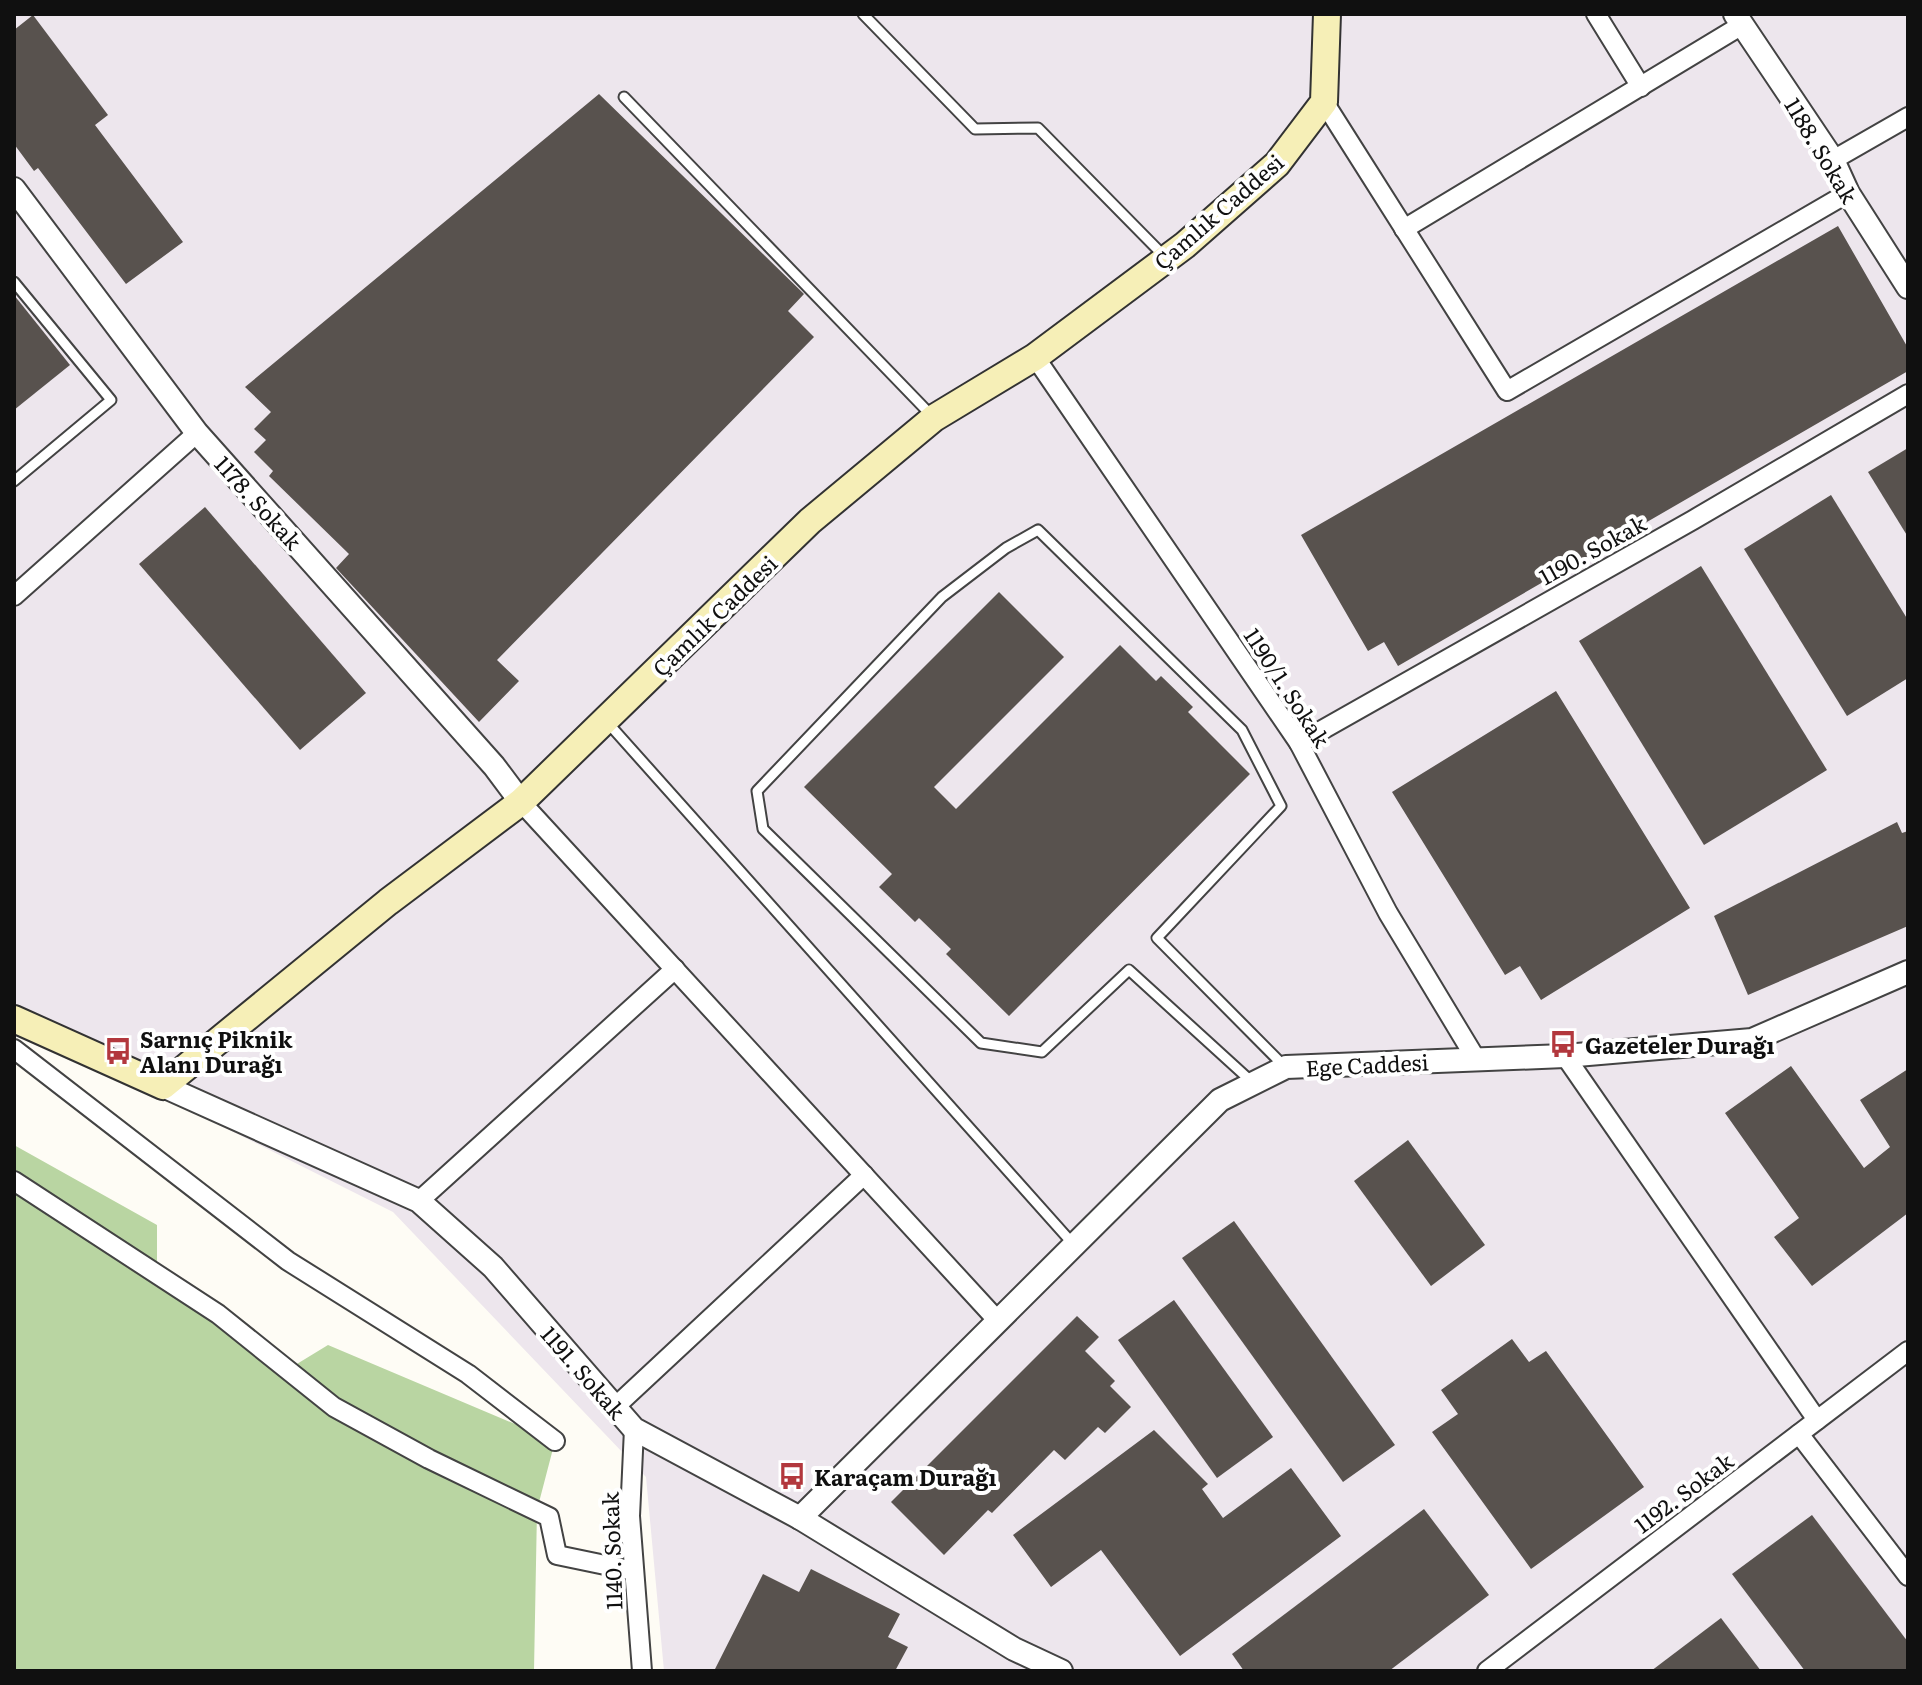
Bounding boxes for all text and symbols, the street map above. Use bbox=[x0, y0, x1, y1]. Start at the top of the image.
street label: 1188. Sokak bbox=[1777, 91, 1867, 210]
street label: Çamlık Caddesi bbox=[1146, 145, 1290, 277]
street label: 1178. Sokak bbox=[208, 448, 311, 557]
street label: 1190. Sokak bbox=[1532, 506, 1652, 592]
street label: Çamlık Caddesi bbox=[644, 547, 784, 683]
street label: 1190/1. Sokak bbox=[1237, 621, 1339, 754]
place label: Sarnıç Piknik Alanı Durağı bbox=[140, 1022, 293, 1080]
place label: Gazeteler Durağı bbox=[1585, 1028, 1774, 1061]
bus stop icon: Gazeteler Durağı bbox=[1548, 1029, 1578, 1059]
bus stop icon: Sarnıç Piknik Alanı Durağı bbox=[103, 1036, 133, 1066]
street label: Ege Caddesi bbox=[1305, 1044, 1429, 1084]
street label: 1191. Sokak bbox=[534, 1318, 634, 1426]
street label: 1192. Sokak bbox=[1627, 1443, 1740, 1540]
place label: Karaçam Durağı bbox=[814, 1460, 997, 1493]
bus stop icon: Karaçam Durağı bbox=[777, 1461, 807, 1491]
street label: 1140. Sokak bbox=[592, 1491, 630, 1611]

